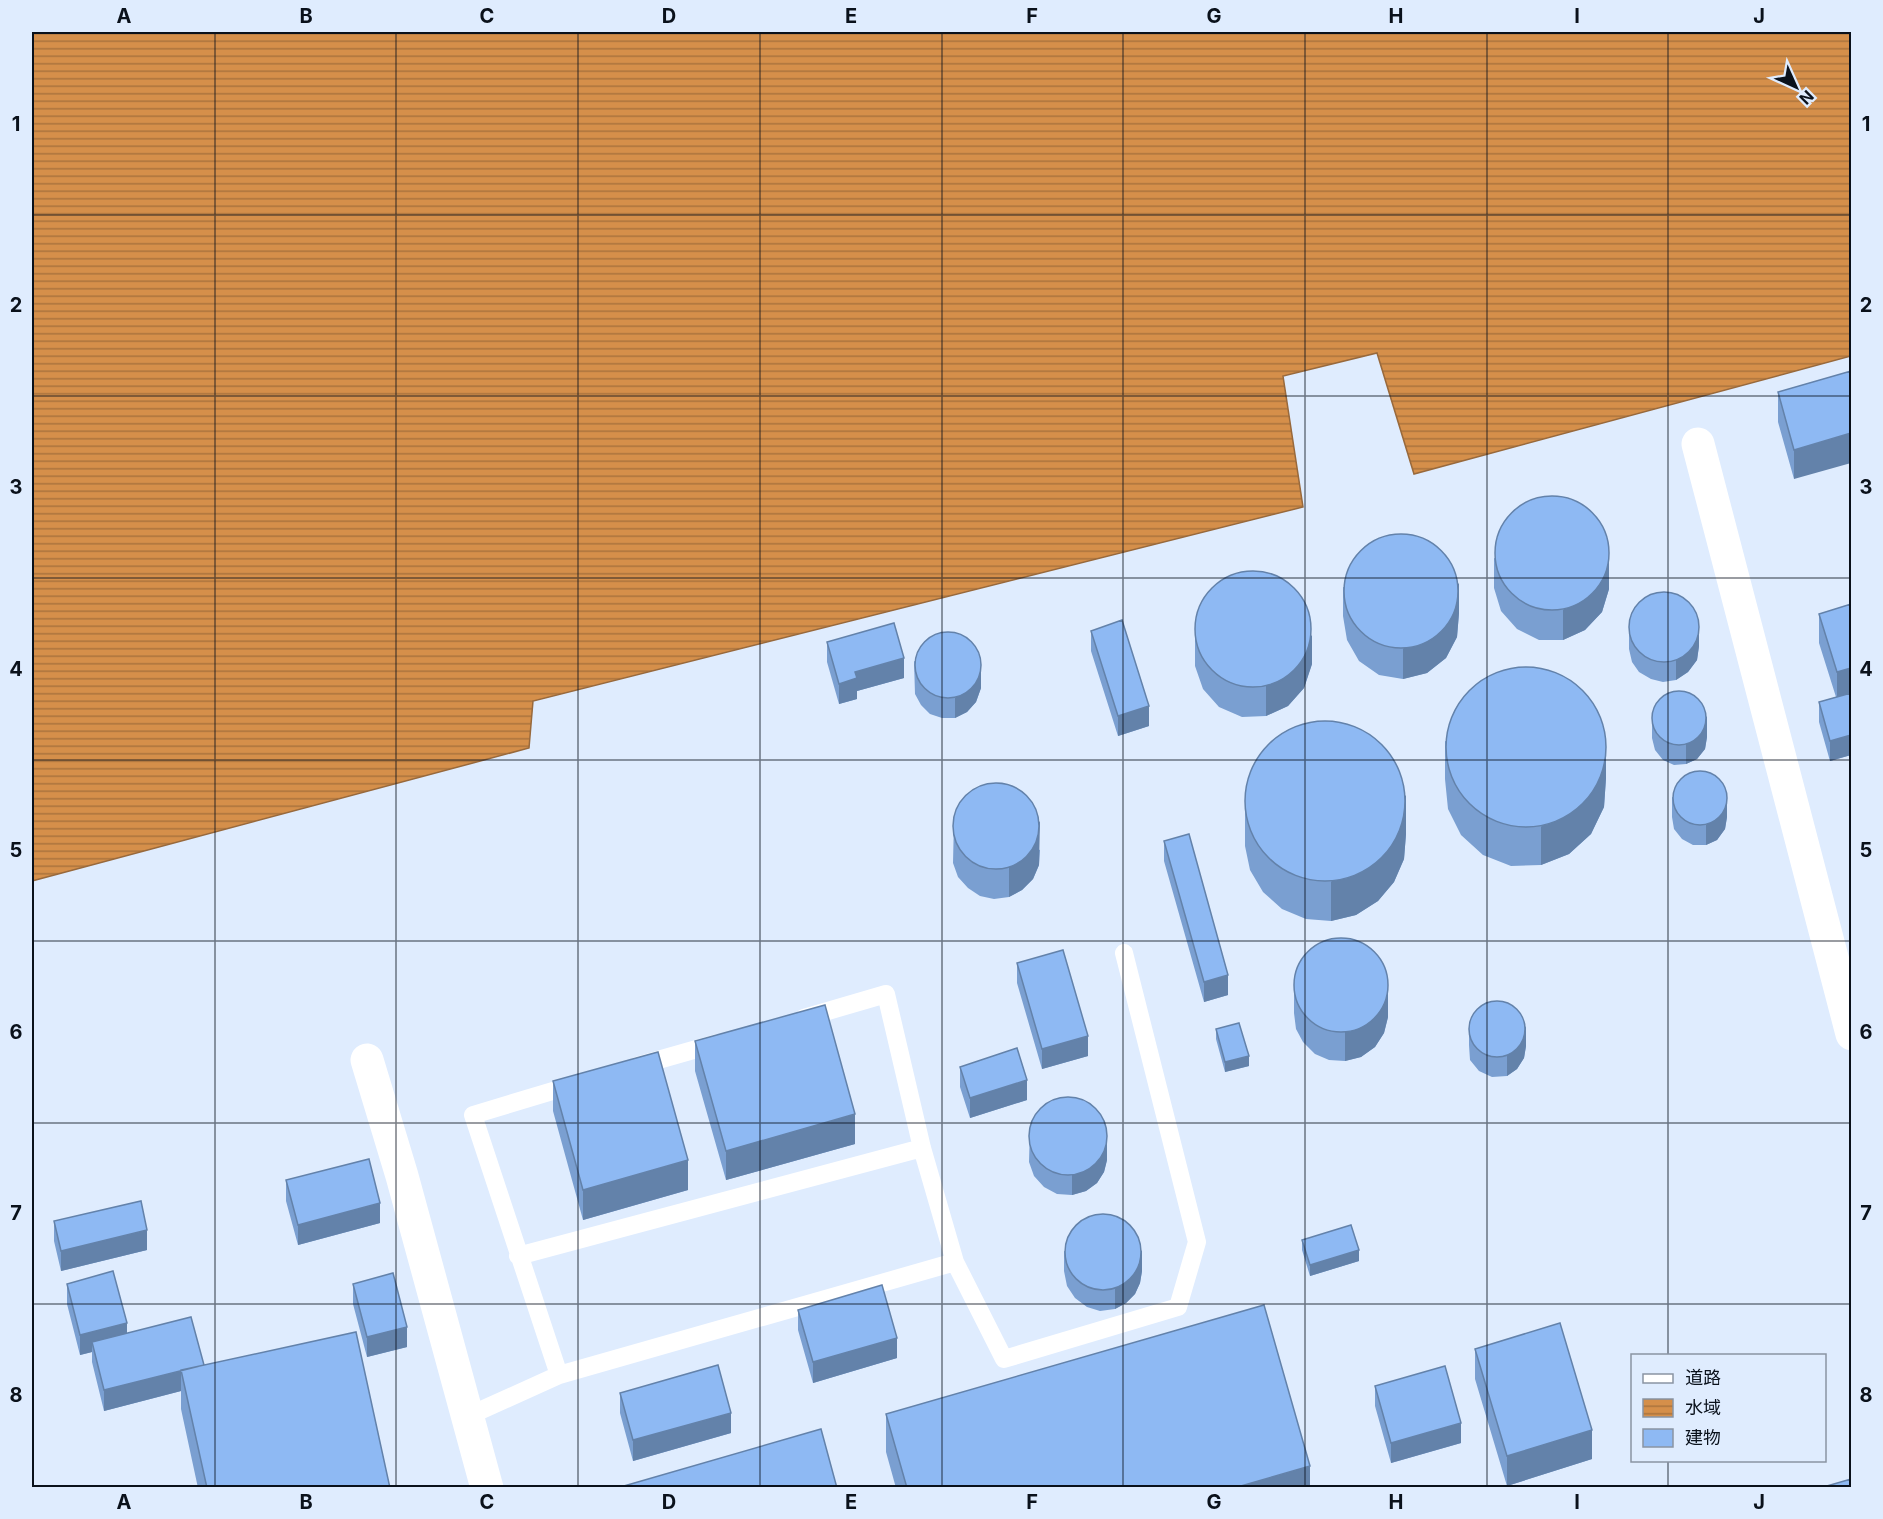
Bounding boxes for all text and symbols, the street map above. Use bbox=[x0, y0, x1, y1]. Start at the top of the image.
text: A bbox=[117, 4, 132, 28]
text: B bbox=[299, 4, 313, 28]
text: C bbox=[480, 4, 494, 28]
text: D bbox=[662, 4, 676, 28]
text: E bbox=[845, 4, 857, 28]
text: F bbox=[1026, 4, 1038, 28]
text: G bbox=[1206, 4, 1222, 28]
text: H bbox=[1389, 4, 1403, 28]
text: I bbox=[1574, 4, 1580, 28]
text: J bbox=[1753, 4, 1765, 28]
north arrow bbox=[1766, 57, 1826, 117]
text: N bbox=[1795, 86, 1818, 109]
text: 1 bbox=[12, 112, 20, 136]
text: 1 bbox=[1862, 112, 1870, 136]
text: 2 bbox=[10, 293, 22, 317]
text: 2 bbox=[1860, 293, 1872, 317]
text: 3 bbox=[10, 475, 22, 499]
text: 3 bbox=[1860, 475, 1872, 499]
text: 4 bbox=[9, 657, 23, 681]
text: 4 bbox=[1859, 657, 1873, 681]
text: 5 bbox=[10, 838, 22, 862]
text: 5 bbox=[1860, 838, 1872, 862]
text: 6 bbox=[10, 1020, 23, 1044]
text: 6 bbox=[1860, 1020, 1873, 1044]
text: 7 bbox=[10, 1201, 22, 1225]
text: 7 bbox=[1860, 1201, 1872, 1225]
legend bbox=[1631, 1354, 1826, 1462]
text: 道路 bbox=[1685, 1367, 1721, 1388]
text: 8 bbox=[9, 1383, 23, 1407]
text: 8 bbox=[1859, 1383, 1873, 1407]
text: 水域 bbox=[1685, 1397, 1721, 1418]
text: 建物 bbox=[1685, 1427, 1721, 1448]
text: A bbox=[117, 1490, 132, 1514]
text: B bbox=[299, 1490, 313, 1514]
text: C bbox=[480, 1490, 494, 1514]
text: D bbox=[662, 1490, 676, 1514]
text: E bbox=[845, 1490, 857, 1514]
text: F bbox=[1026, 1490, 1038, 1514]
text: G bbox=[1206, 1490, 1222, 1514]
text: H bbox=[1389, 1490, 1403, 1514]
text: I bbox=[1574, 1490, 1580, 1514]
text: J bbox=[1753, 1490, 1765, 1514]

